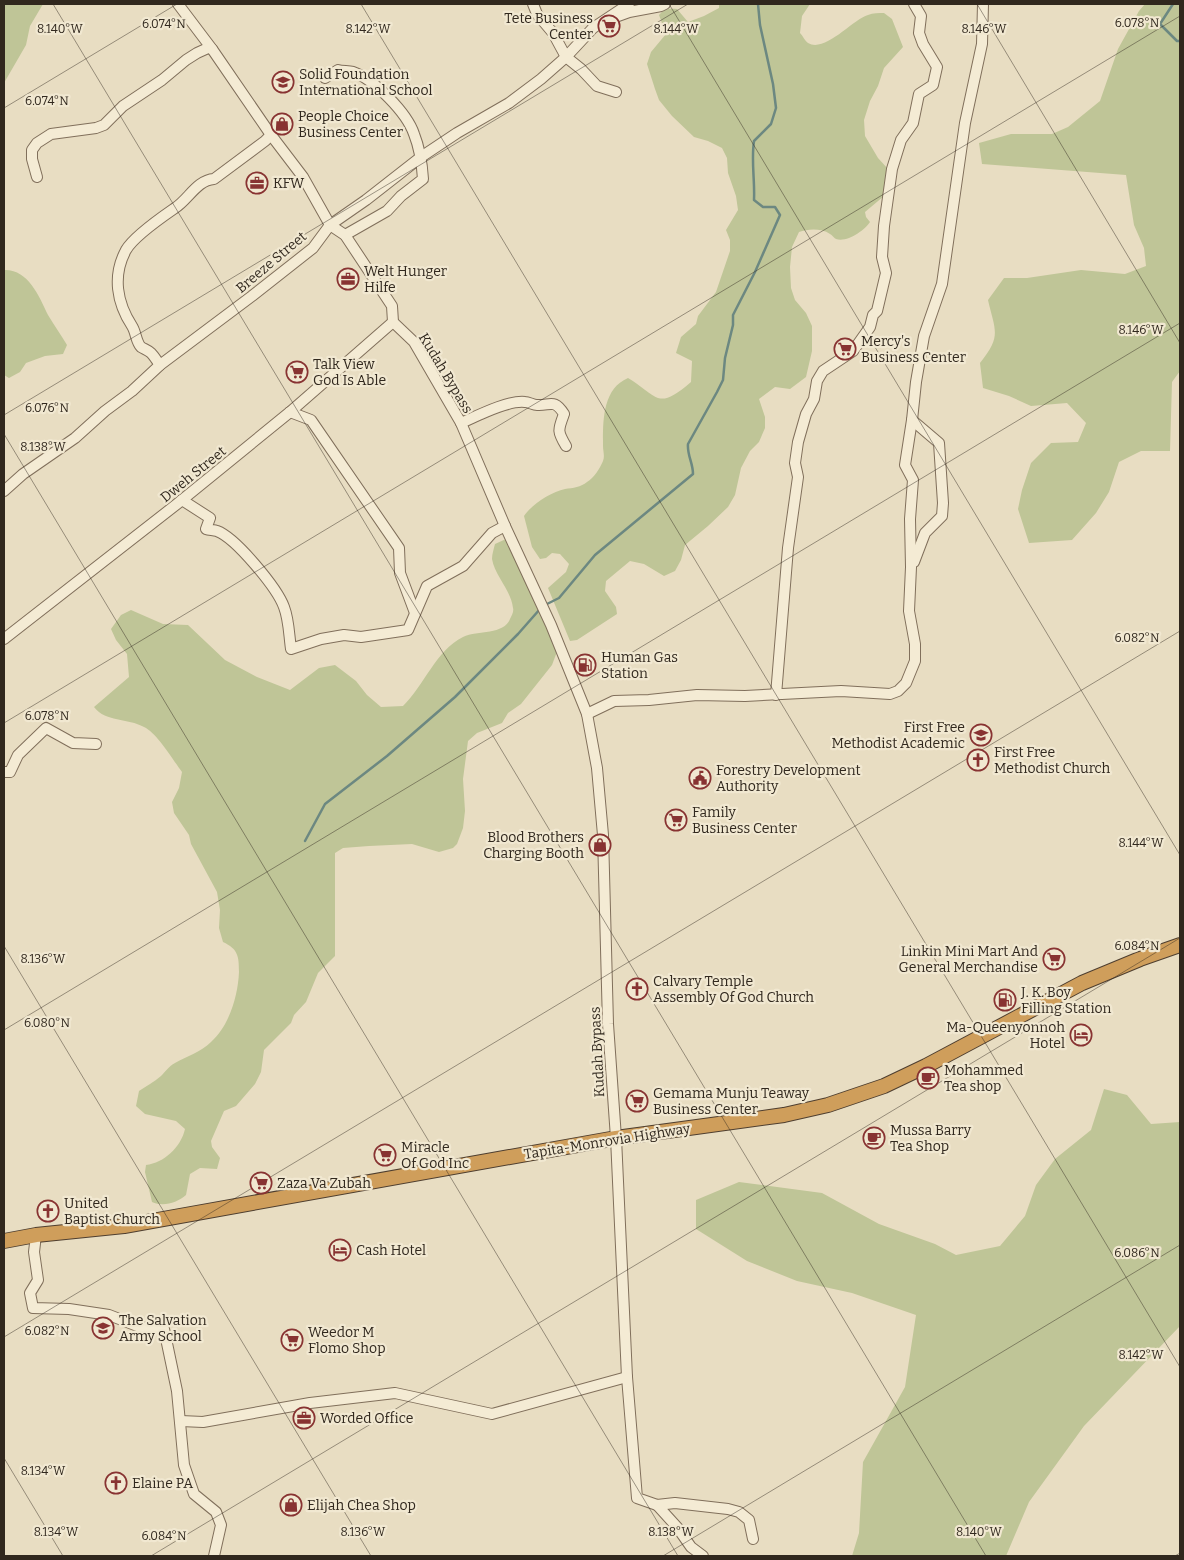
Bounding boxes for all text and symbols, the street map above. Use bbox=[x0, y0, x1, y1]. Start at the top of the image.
place label: Tete Business Center bbox=[504, 10, 593, 43]
supermarket icon: Tete Business Center bbox=[597, 14, 621, 38]
text: 6.078°N bbox=[1115, 16, 1160, 30]
text: 6.074°N bbox=[142, 17, 186, 31]
text: 8.140°W bbox=[37, 22, 84, 36]
text: 8.142°W bbox=[346, 22, 391, 36]
text: 8.144°W bbox=[654, 22, 699, 36]
text: 8.146°W bbox=[961, 22, 1007, 36]
place label: Solid Foundation International School bbox=[299, 66, 432, 99]
school or university icon: Solid Foundation International School bbox=[271, 70, 295, 94]
text: 6.074°N bbox=[25, 94, 69, 108]
place label: People Choice Business Center bbox=[298, 108, 403, 141]
shop icon: People Choice Business Center bbox=[270, 112, 294, 136]
office icon: KFW bbox=[245, 171, 269, 195]
place label: KFW bbox=[273, 175, 305, 192]
street label: Breeze Street bbox=[233, 228, 310, 297]
place label: Welt Hunger Hilfe bbox=[364, 263, 447, 296]
office icon: Welt Hunger Hilfe bbox=[336, 267, 360, 291]
text: 8.146°W bbox=[1118, 323, 1164, 337]
street label: Kudah Bypass bbox=[415, 330, 476, 417]
place label: Mercy's Business Center bbox=[861, 333, 966, 366]
supermarket icon: Mercy's Business Center bbox=[833, 337, 857, 361]
place label: Talk View God Is Able bbox=[313, 356, 386, 389]
supermarket icon: Talk View God Is Able bbox=[285, 360, 309, 384]
text: 6.076°N bbox=[25, 401, 69, 415]
text: 8.138°W bbox=[20, 440, 66, 454]
street label: Dweh Street bbox=[157, 443, 230, 506]
text: 6.082°N bbox=[1114, 631, 1160, 645]
place label: Human Gas Station bbox=[601, 649, 678, 682]
fuel station icon: Human Gas Station bbox=[573, 653, 597, 677]
text: 6.078°N bbox=[25, 709, 70, 723]
place label: First Free Methodist Academic bbox=[831, 719, 965, 752]
school or university icon: First Free Methodist Academic bbox=[969, 723, 993, 747]
place label: First Free Methodist Church bbox=[994, 744, 1110, 777]
church icon: First Free Methodist Church bbox=[966, 748, 990, 772]
place label: Forestry Development Authority bbox=[716, 762, 861, 795]
public building icon: Forestry Development Authority bbox=[688, 766, 712, 790]
place label: Family Business Center bbox=[692, 804, 797, 837]
supermarket icon: Family Business Center bbox=[664, 808, 688, 832]
place label: Blood Brothers Charging Booth bbox=[483, 829, 584, 862]
shop icon: Blood Brothers Charging Booth bbox=[588, 833, 612, 857]
text: 8.144°W bbox=[1119, 836, 1164, 850]
text: 6.084°N bbox=[1114, 939, 1160, 953]
place label: Linkin Mini Mart And General Merchandise bbox=[899, 943, 1038, 976]
supermarket icon: Linkin Mini Mart And General Merchandise bbox=[1042, 947, 1066, 971]
text: 8.136°W bbox=[21, 952, 66, 966]
place label: Calvary Temple Assembly Of God Church bbox=[653, 973, 814, 1006]
church icon: Calvary Temple Assembly Of God Church bbox=[625, 977, 649, 1001]
place label: J. K. Boy Filling Station bbox=[1020, 984, 1112, 1017]
fuel station icon: J. K. Boy Filling Station bbox=[993, 988, 1017, 1012]
street label: Kudah Bypass bbox=[587, 1006, 608, 1098]
text: 6.080°N bbox=[24, 1016, 71, 1030]
place label: Ma-Queenyonnoh Hotel bbox=[946, 1019, 1065, 1052]
hotel icon: Ma-Queenyonnoh Hotel bbox=[1069, 1023, 1093, 1047]
place label: Mohammed Tea shop bbox=[944, 1062, 1023, 1095]
cafe icon: Mohammed Tea shop bbox=[916, 1066, 940, 1090]
place label: Gemama Munju Teaway Business Center bbox=[653, 1085, 810, 1118]
supermarket icon: Gemama Munju Teaway Business Center bbox=[625, 1089, 649, 1113]
street label: Tapita-Monrovia Highway bbox=[523, 1120, 692, 1163]
place label: Mussa Barry Tea Shop bbox=[890, 1122, 972, 1155]
cafe icon: Mussa Barry Tea Shop bbox=[862, 1126, 886, 1150]
place label: Miracle Of God Inc bbox=[401, 1139, 469, 1172]
supermarket icon: Miracle Of God Inc bbox=[373, 1143, 397, 1167]
supermarket icon: Zaza Va Zubah bbox=[249, 1171, 273, 1195]
place label: Zaza Va Zubah bbox=[277, 1175, 371, 1192]
place label: United Baptist Church bbox=[64, 1195, 160, 1228]
church icon: United Baptist Church bbox=[36, 1199, 60, 1223]
hotel icon: Cash Hotel bbox=[328, 1238, 352, 1262]
place label: Cash Hotel bbox=[356, 1242, 426, 1259]
text: 6.086°N bbox=[1114, 1246, 1160, 1260]
place label: The Salvation Army School bbox=[119, 1312, 207, 1345]
school or university icon: The Salvation Army School bbox=[91, 1316, 115, 1340]
text: 6.082°N bbox=[24, 1324, 70, 1338]
place label: Weedor M Flomo Shop bbox=[308, 1324, 385, 1357]
supermarket icon: Weedor M Flomo Shop bbox=[280, 1328, 304, 1352]
text: 8.142°W bbox=[1119, 1348, 1164, 1362]
office icon: Worded Office bbox=[292, 1406, 316, 1430]
place label: Worded Office bbox=[320, 1410, 413, 1427]
text: 8.134°W bbox=[21, 1464, 66, 1478]
church icon: Elaine PA bbox=[104, 1471, 128, 1495]
place label: Elaine PA bbox=[132, 1475, 193, 1492]
shop icon: Elijah Chea Shop bbox=[279, 1493, 303, 1517]
place label: Elijah Chea Shop bbox=[307, 1497, 416, 1514]
text: 8.134°W bbox=[34, 1525, 79, 1539]
text: 8.136°W bbox=[341, 1525, 386, 1539]
text: 8.138°W bbox=[648, 1525, 694, 1539]
text: 8.140°W bbox=[956, 1525, 1003, 1539]
text: 6.084°N bbox=[141, 1529, 187, 1543]

